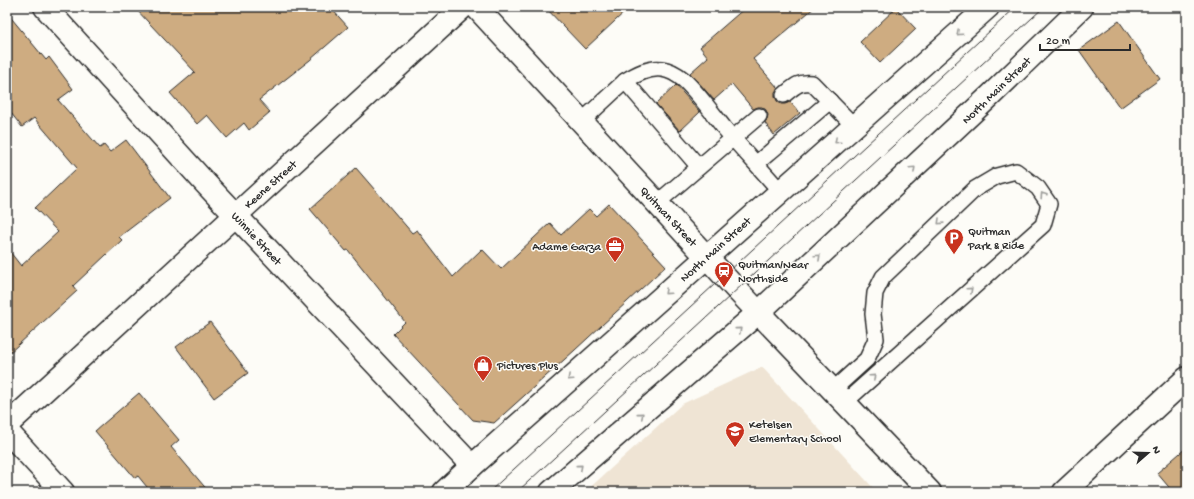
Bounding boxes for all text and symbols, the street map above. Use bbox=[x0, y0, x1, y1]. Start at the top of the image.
scale bar bbox=[1040, 26, 1130, 52]
one-way arrow bbox=[956, 28, 963, 35]
text: 20 m bbox=[1046, 35, 1071, 49]
street label: North Main Street bbox=[960, 54, 1036, 128]
one-way arrow bbox=[834, 136, 841, 143]
street label: Keene Street bbox=[242, 158, 301, 213]
one-way arrow bbox=[908, 166, 916, 173]
street label: Quitman Street bbox=[636, 184, 700, 251]
one-way arrow bbox=[1041, 192, 1048, 199]
street label: Winnie Street bbox=[227, 210, 285, 270]
street label: North Main Street bbox=[678, 214, 756, 286]
one-way arrow bbox=[938, 217, 945, 224]
place label: Quitman Park & Ride bbox=[967, 226, 1025, 254]
parking icon: Quitman Park & Ride bbox=[943, 227, 965, 255]
office icon: Adame Garza bbox=[604, 235, 626, 263]
place label: Adame Garza bbox=[532, 241, 601, 255]
one-way arrow bbox=[813, 254, 821, 262]
place label: Quitman/Near Northside bbox=[738, 259, 810, 287]
station icon: Quitman/Near Northside bbox=[713, 260, 735, 288]
one-way arrow bbox=[664, 287, 672, 295]
one-way arrow bbox=[965, 287, 973, 295]
one-way arrow bbox=[734, 327, 742, 334]
shop icon: Pictures Plus bbox=[472, 354, 494, 382]
place label: Pictures Plus bbox=[496, 360, 558, 374]
one-way arrow bbox=[567, 374, 575, 381]
one-way arrow bbox=[869, 374, 876, 381]
one-way arrow bbox=[636, 412, 643, 419]
place label: Ketelsen Elementary School bbox=[749, 419, 842, 447]
school or university icon: Ketelsen Elementary School bbox=[724, 420, 746, 448]
north arrow bbox=[1128, 433, 1168, 473]
text: N bbox=[1149, 445, 1162, 456]
one-way arrow bbox=[575, 464, 583, 471]

